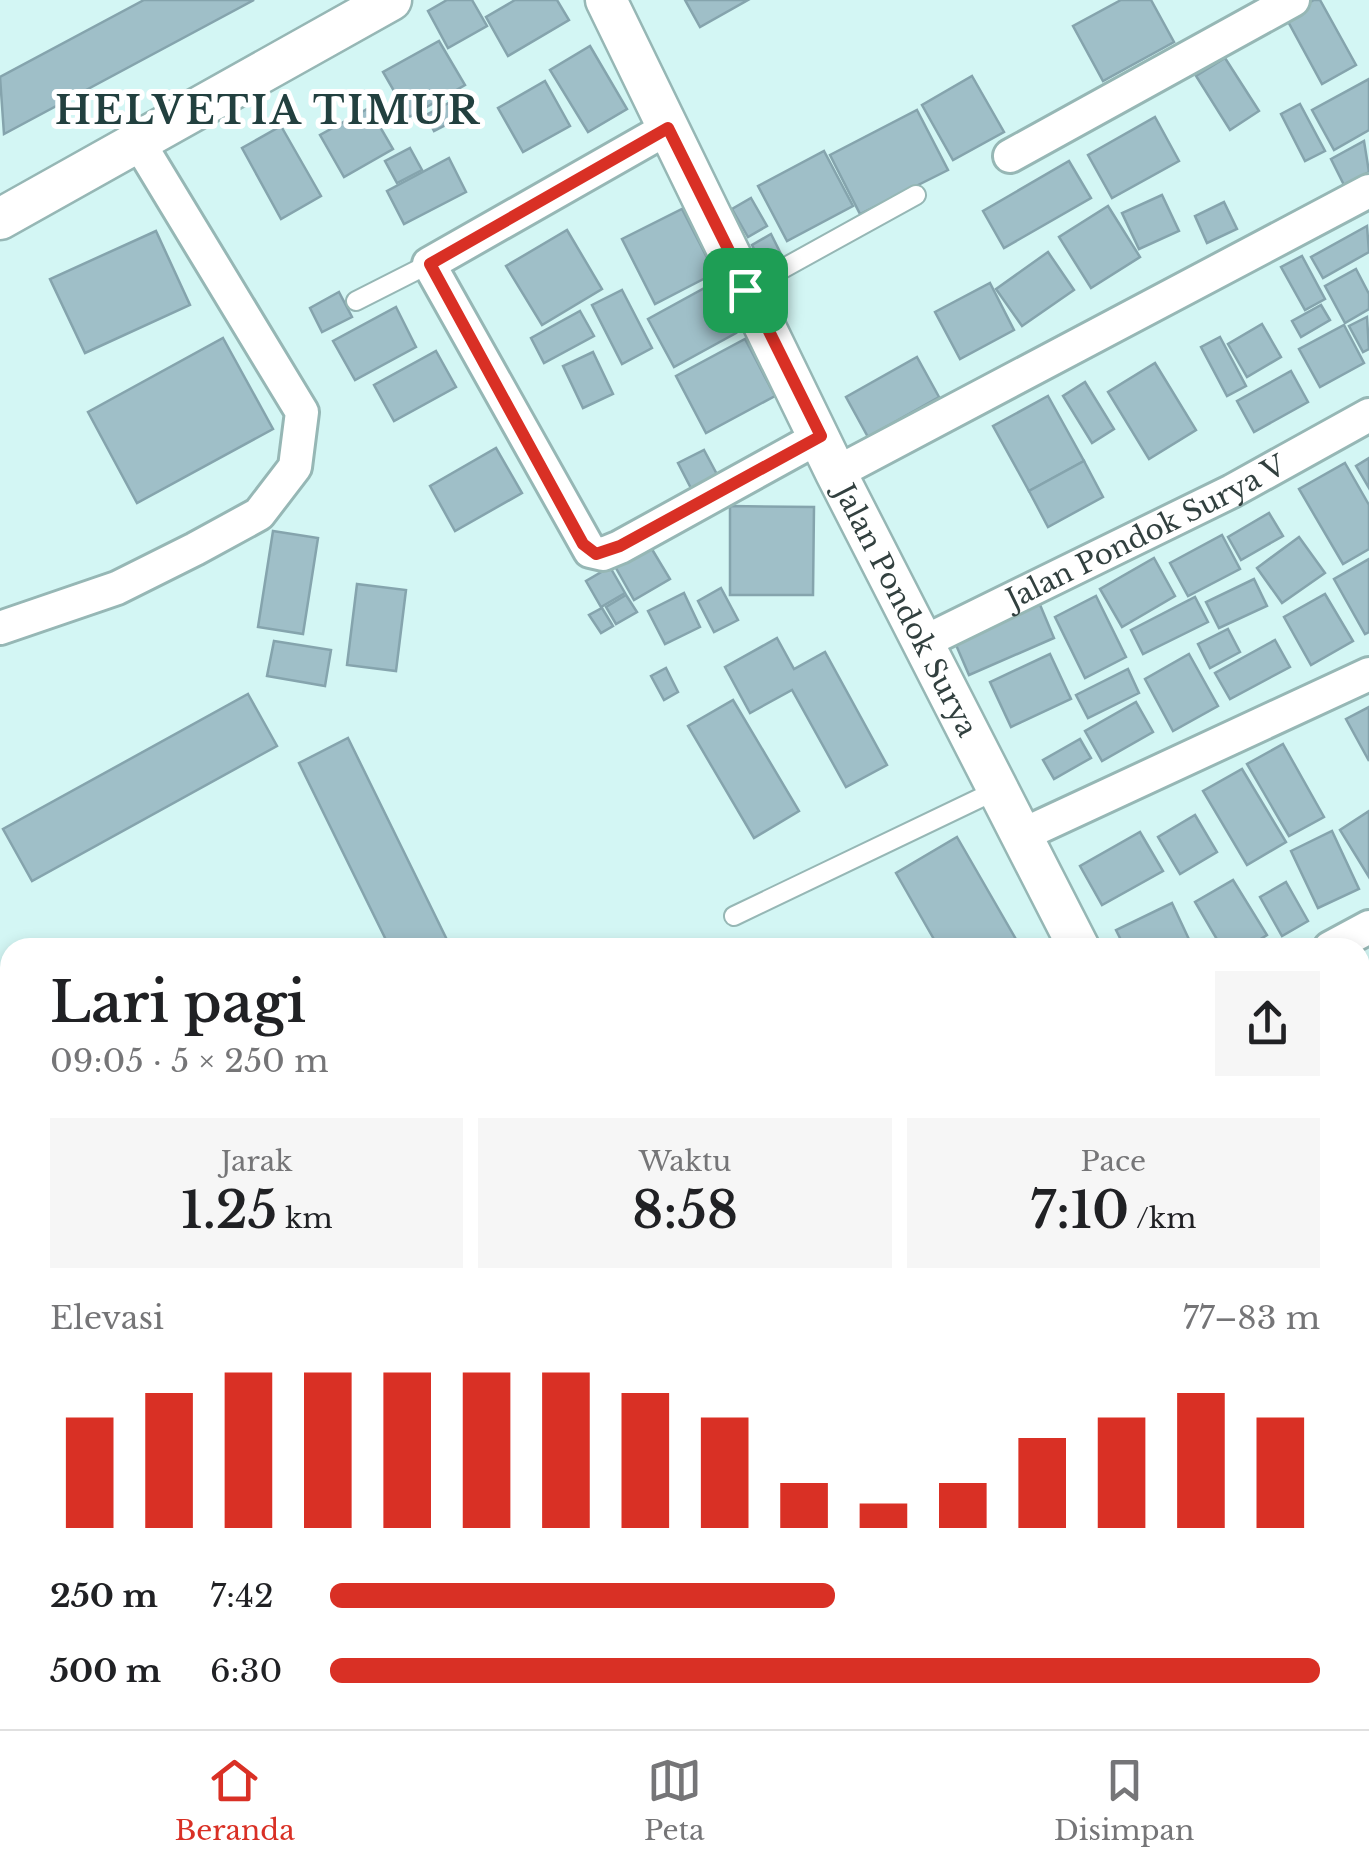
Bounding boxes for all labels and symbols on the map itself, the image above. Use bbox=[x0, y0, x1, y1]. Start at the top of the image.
district label: HELVETIA TIMUR bbox=[55, 87, 481, 134]
pin bbox=[703, 248, 788, 333]
street label: Jalan Pondok Surya V bbox=[997, 447, 1293, 618]
street label: Jalan Pondok Surya bbox=[825, 474, 986, 743]

